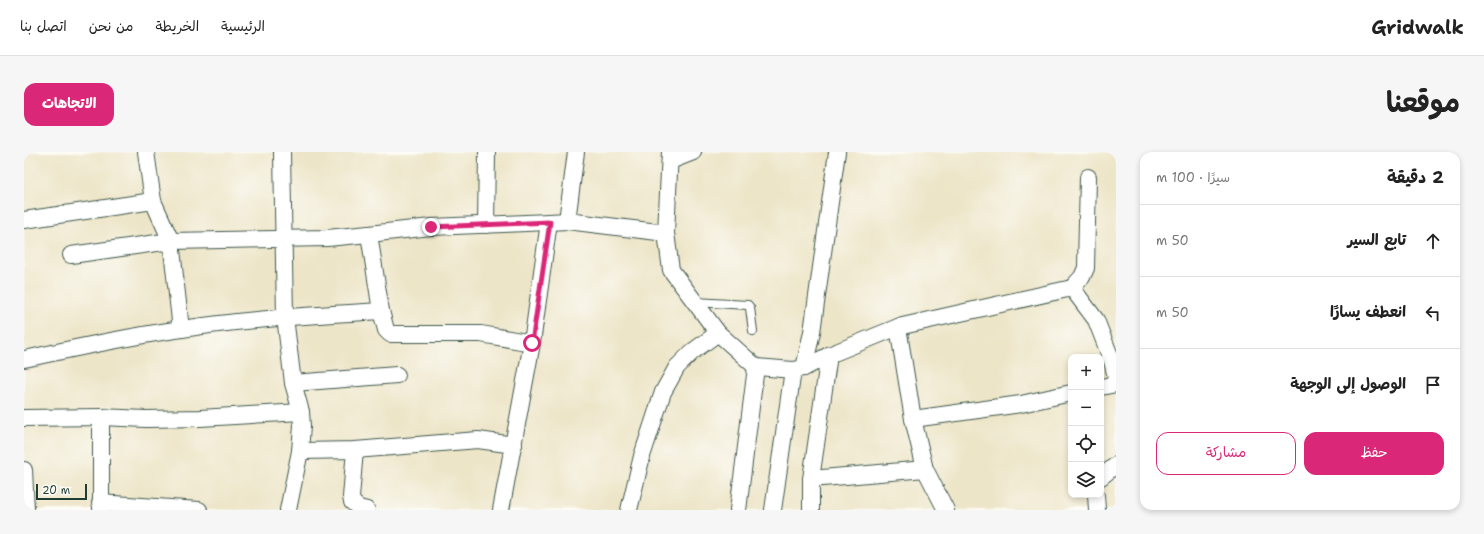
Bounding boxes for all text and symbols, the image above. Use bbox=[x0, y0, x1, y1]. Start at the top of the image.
text: Gridwalk bbox=[1371, 15, 1464, 40]
text: اتصل بنا bbox=[20, 17, 67, 35]
text: من نحن bbox=[89, 17, 133, 35]
text: الخريطة bbox=[155, 17, 199, 35]
text: الرئيسية bbox=[221, 17, 265, 35]
button: الاتجاهات bbox=[24, 83, 114, 126]
text: موقعنا bbox=[1386, 83, 1460, 121]
text: 2 دقيقة bbox=[1387, 166, 1444, 188]
text: سيرًا · 100 m bbox=[1156, 169, 1230, 186]
route end bbox=[422, 218, 440, 236]
text: تابع السير bbox=[1347, 230, 1406, 250]
icon: ahead bbox=[1422, 230, 1444, 252]
text: 50 m bbox=[1156, 232, 1189, 249]
text: انعطف يسارًا bbox=[1330, 302, 1406, 322]
icon: left bbox=[1422, 302, 1444, 324]
text: 50 m bbox=[1156, 304, 1189, 321]
route start bbox=[523, 334, 541, 352]
map controls bbox=[1068, 354, 1104, 498]
button: + bbox=[1068, 354, 1104, 390]
text: الوصول إلى الوجهة bbox=[1290, 374, 1406, 394]
icon: arrive bbox=[1422, 374, 1444, 396]
button: − bbox=[1068, 390, 1104, 426]
button: locate bbox=[1068, 426, 1104, 462]
button: مشاركة bbox=[1156, 432, 1296, 475]
button: حفظ bbox=[1304, 432, 1444, 475]
button: layers bbox=[1068, 462, 1104, 498]
scale bar bbox=[36, 482, 87, 501]
text: 20 m bbox=[42, 483, 70, 498]

